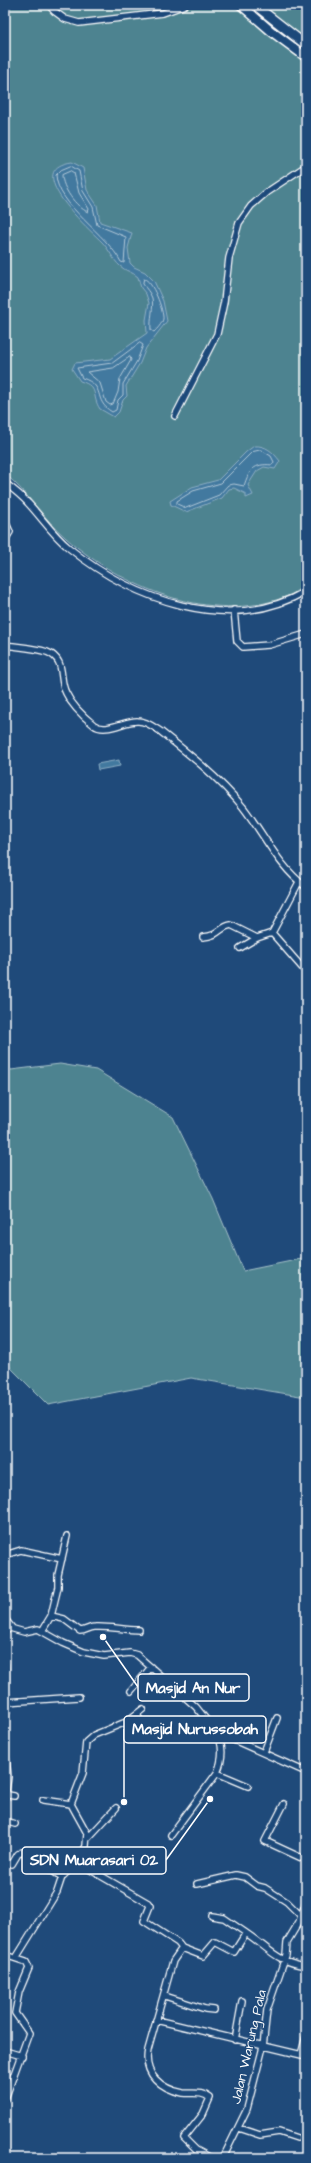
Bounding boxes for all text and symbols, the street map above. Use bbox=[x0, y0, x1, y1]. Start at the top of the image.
callout: Masjid An Nur bbox=[138, 1674, 249, 1701]
text: Masjid An Nur bbox=[146, 1678, 241, 1699]
callout: Masjid Nurussobah bbox=[124, 1716, 266, 1743]
text: Masjid Nurussobah bbox=[132, 1719, 259, 1740]
callout: SDN Muarasari 02 bbox=[22, 1847, 166, 1874]
text: SDN Muarasari 02 bbox=[29, 1850, 158, 1871]
street label: Jalan Warung Pala bbox=[226, 1988, 272, 2106]

